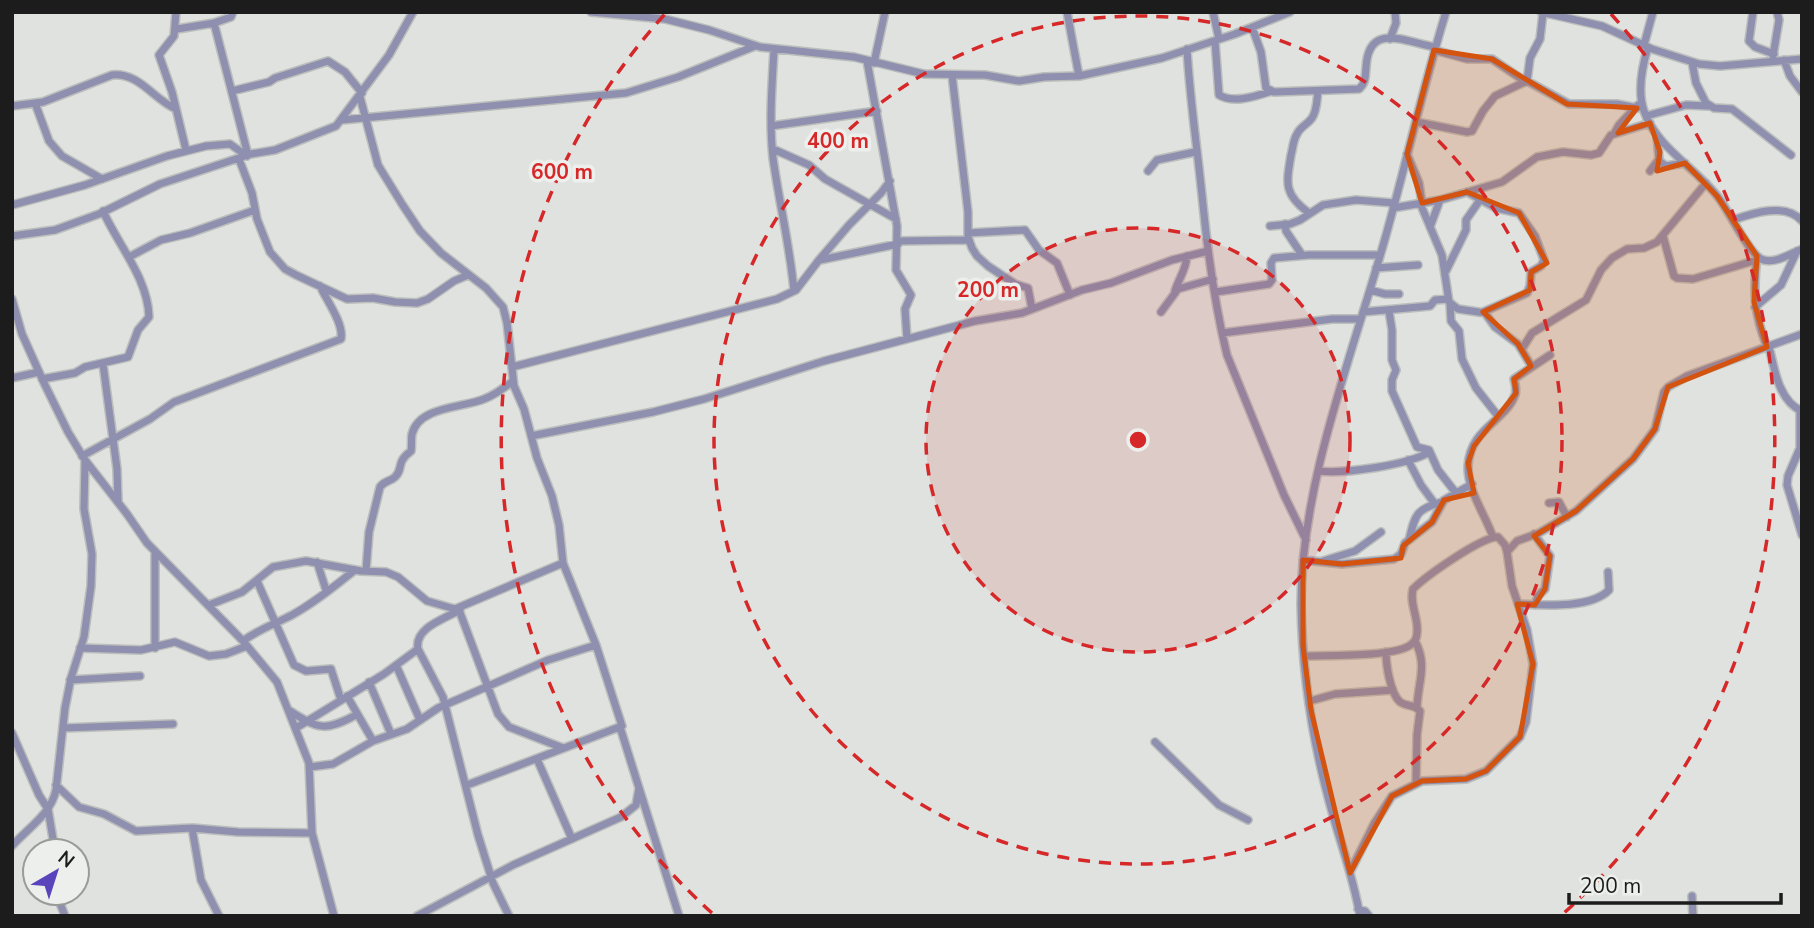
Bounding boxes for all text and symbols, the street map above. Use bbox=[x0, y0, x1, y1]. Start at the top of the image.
text: 400 m bbox=[807, 127, 869, 155]
text: 600 m bbox=[531, 158, 593, 186]
text: 200 m bbox=[957, 276, 1019, 304]
centre of rings bbox=[1126, 428, 1150, 452]
north arrow bbox=[21, 837, 91, 907]
text: N bbox=[52, 845, 80, 874]
scale bar bbox=[1569, 862, 1781, 906]
text: 200 m bbox=[1580, 872, 1641, 900]

